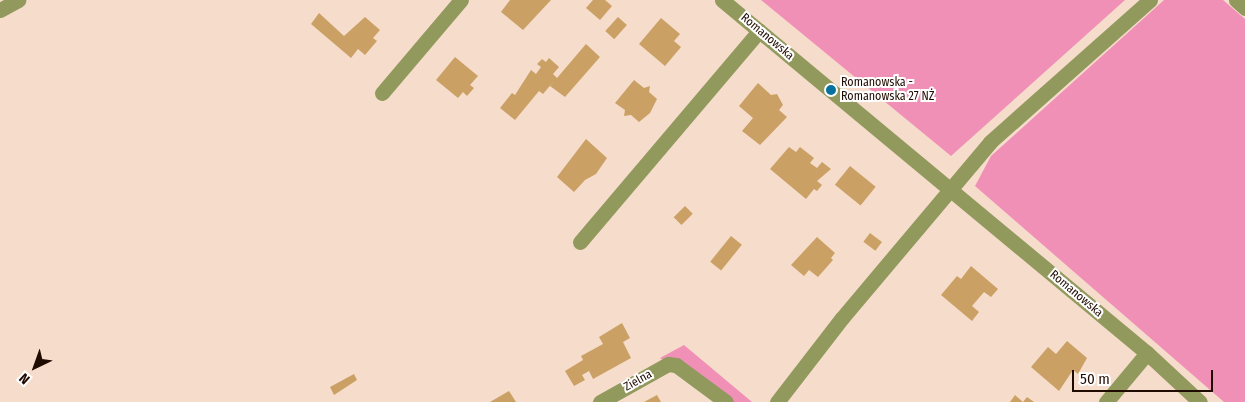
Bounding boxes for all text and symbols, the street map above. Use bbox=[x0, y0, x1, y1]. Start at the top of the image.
street label: Romanowska bbox=[738, 11, 796, 63]
place label: Romanowska - Romanowska 27 NŻ bbox=[841, 76, 934, 104]
marker: Romanowska - Romanowska 27 NŻ bbox=[825, 84, 837, 96]
street label: Romanowska bbox=[1047, 268, 1105, 320]
north arrow bbox=[10, 342, 60, 392]
scale bar bbox=[1075, 360, 1216, 392]
street label: Zielna bbox=[621, 367, 655, 395]
text: N bbox=[16, 369, 33, 388]
text: 50 m bbox=[1080, 370, 1110, 388]

